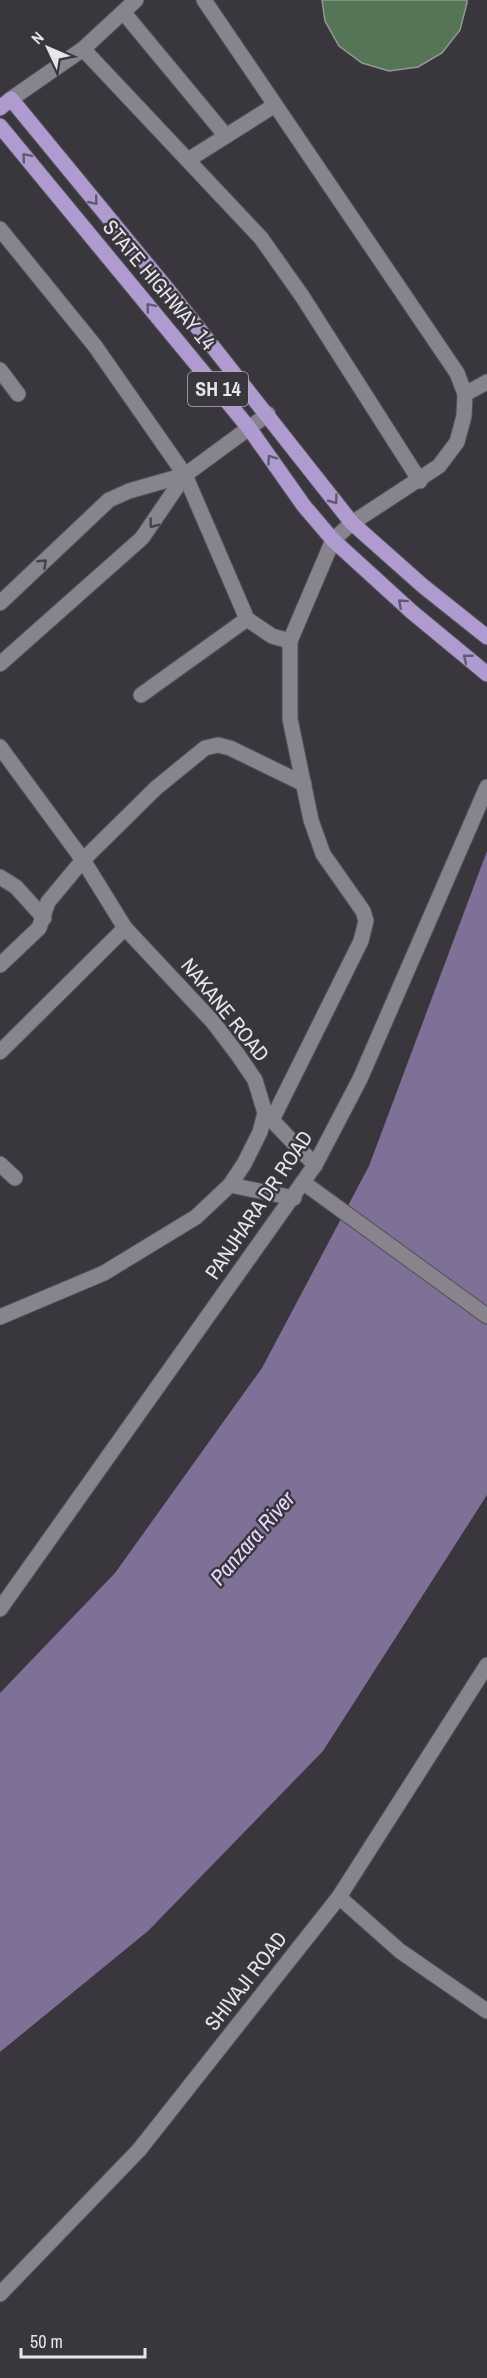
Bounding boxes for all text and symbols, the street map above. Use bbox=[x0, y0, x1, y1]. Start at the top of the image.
north arrow bbox=[18, 18, 78, 78]
text: N bbox=[26, 27, 48, 49]
one-way arrow bbox=[22, 153, 33, 164]
one-way arrow bbox=[87, 194, 98, 205]
street label: STATE HIGHWAY 14 bbox=[96, 213, 223, 356]
one-way arrow bbox=[146, 303, 157, 314]
road number: SH 14 bbox=[188, 372, 248, 406]
one-way arrow bbox=[267, 455, 278, 466]
one-way arrow bbox=[327, 494, 338, 505]
one-way arrow bbox=[149, 517, 160, 528]
one-way arrow bbox=[36, 559, 46, 570]
one-way arrow bbox=[398, 599, 409, 610]
one-way arrow bbox=[463, 654, 474, 665]
street label: NAKANE ROAD bbox=[175, 952, 276, 1068]
street label: PANJHARA DR ROAD bbox=[198, 1125, 319, 1285]
water label: Panzara River bbox=[203, 1484, 302, 1591]
street label: SHIVAJI ROAD bbox=[198, 1925, 293, 2036]
scale bar bbox=[21, 2321, 146, 2359]
text: 50 m bbox=[30, 2329, 63, 2354]

